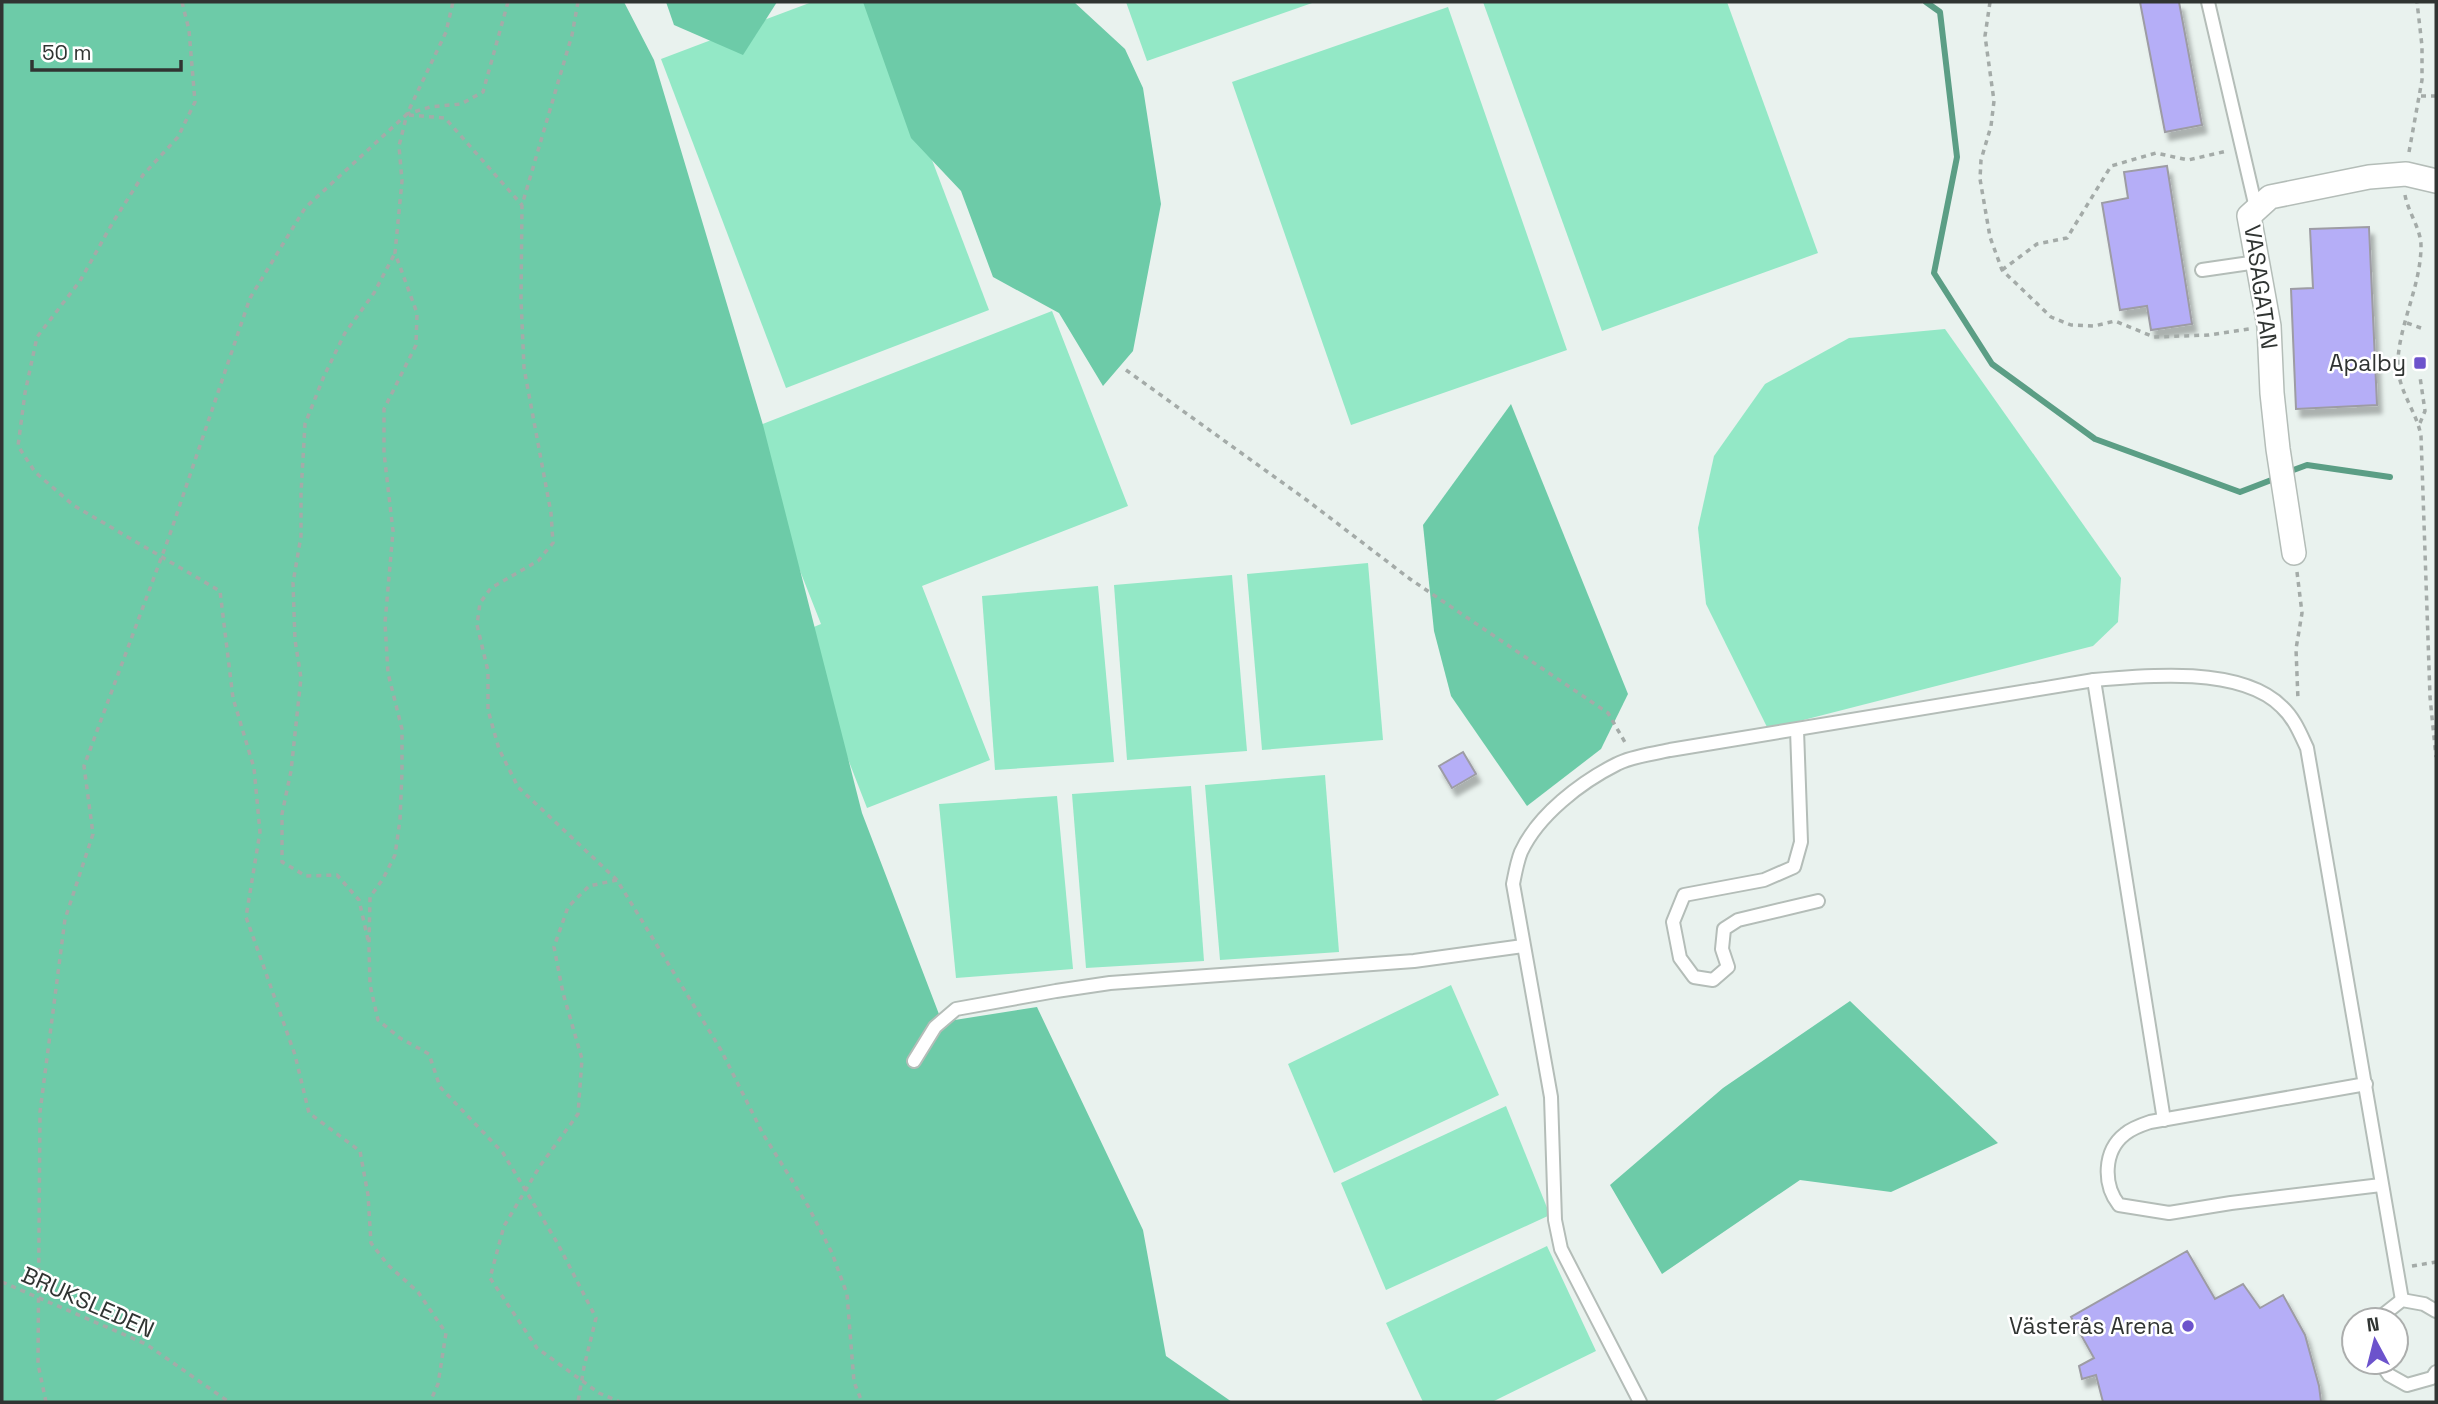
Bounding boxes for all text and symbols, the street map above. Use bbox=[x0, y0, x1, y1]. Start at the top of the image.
scale bar bbox=[32, 28, 180, 72]
text: 50 m bbox=[42, 39, 92, 66]
street label: VASAGATAN bbox=[2237, 223, 2285, 351]
place label: Apalby bbox=[2329, 348, 2406, 378]
marker: Apalby bbox=[2412, 355, 2428, 371]
street label: BRUKSLEDEN bbox=[17, 1259, 159, 1345]
north arrow bbox=[2340, 1306, 2410, 1376]
place label: Västerås Arena bbox=[2009, 1311, 2174, 1341]
text: N bbox=[2365, 1311, 2381, 1338]
marker: Västerås Arena bbox=[2180, 1318, 2196, 1334]

